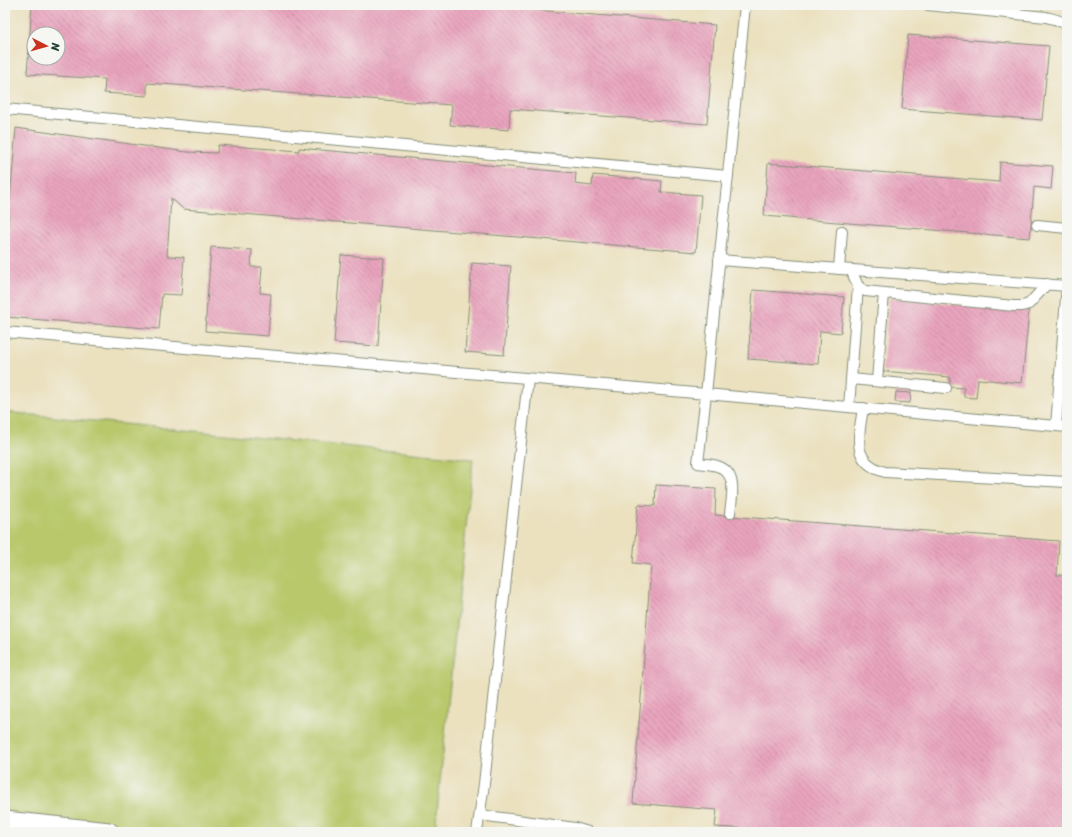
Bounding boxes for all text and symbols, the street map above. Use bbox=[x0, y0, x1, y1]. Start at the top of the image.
north arrow bbox=[26, 26, 66, 66]
text: N bbox=[46, 41, 65, 52]

